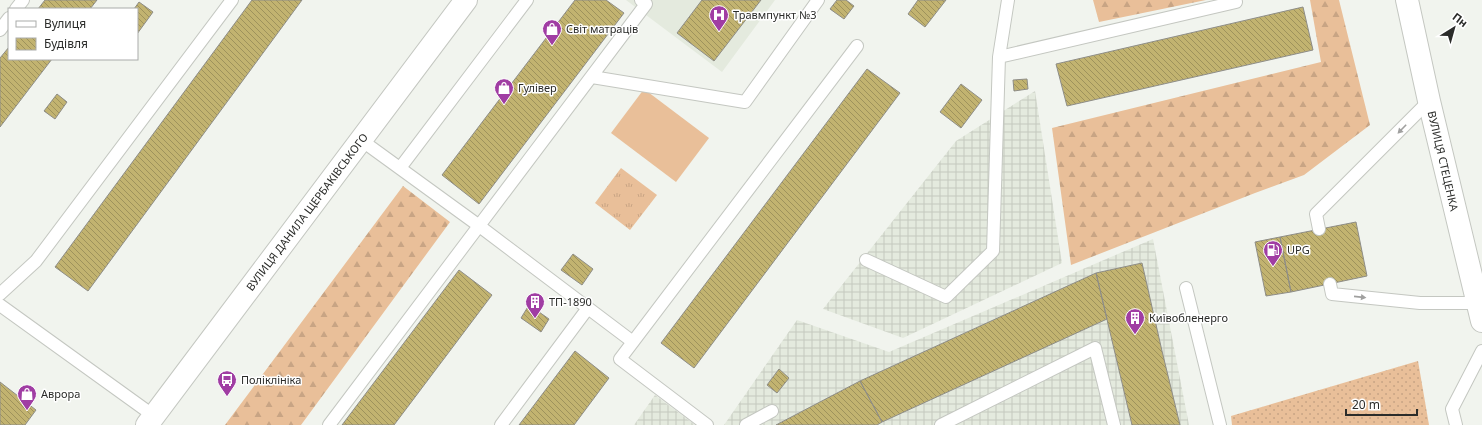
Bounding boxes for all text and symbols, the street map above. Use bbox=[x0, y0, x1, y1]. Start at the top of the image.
hospital icon: Травмпункт №3 bbox=[708, 4, 730, 32]
place label: Травмпункт №3 bbox=[733, 7, 817, 22]
legend bbox=[8, 8, 138, 60]
north arrow bbox=[1434, 8, 1474, 48]
text: Пн bbox=[1450, 9, 1471, 30]
text: Вулиця bbox=[44, 15, 86, 32]
shop icon: Світ матраців bbox=[541, 18, 563, 46]
place label: Світ матраців bbox=[566, 21, 638, 36]
text: Будівля bbox=[44, 35, 88, 52]
shop icon: Гулівер bbox=[493, 77, 515, 105]
place label: Гулівер bbox=[518, 80, 557, 95]
street label: ВУЛИЦЯ СТЕЦЕНКА bbox=[1425, 109, 1463, 213]
one-way arrow bbox=[1397, 124, 1406, 134]
street label: ВУЛИЦЯ ДАНИЛА ЩЕРБАКІВСЬКОГО bbox=[242, 130, 371, 293]
fuel station icon: UPG bbox=[1262, 239, 1284, 267]
place label: UPG bbox=[1287, 242, 1310, 257]
building icon: ТП-1890 bbox=[524, 291, 546, 319]
place label: ТП-1890 bbox=[549, 294, 592, 309]
one-way arrow bbox=[1354, 294, 1366, 300]
building icon: Київобленерго bbox=[1124, 307, 1146, 335]
place label: Київобленерго bbox=[1149, 310, 1228, 325]
bus stop icon: Поліклініка bbox=[216, 369, 238, 397]
place label: Поліклініка bbox=[241, 372, 301, 387]
shop icon: Аврора bbox=[16, 383, 38, 411]
place label: Аврора bbox=[41, 386, 80, 401]
scale bar bbox=[1346, 391, 1417, 417]
text: 20 m bbox=[1352, 396, 1380, 413]

